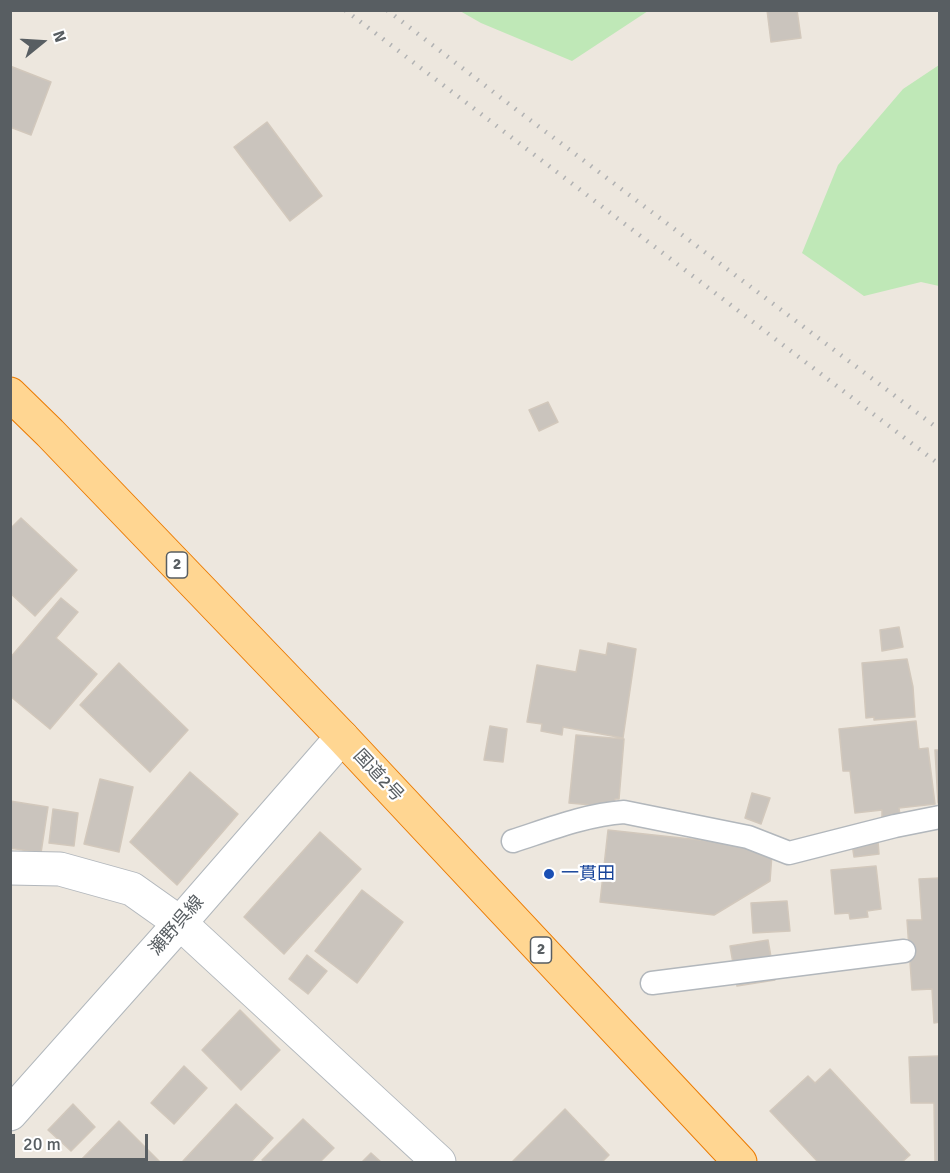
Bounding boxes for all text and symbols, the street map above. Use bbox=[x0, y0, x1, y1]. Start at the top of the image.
north arrow bbox=[12, 12, 72, 72]
text: N bbox=[48, 28, 70, 45]
road number: 2 bbox=[166, 552, 188, 578]
street label: 国道2号 bbox=[348, 745, 408, 807]
place label: 一貫田 bbox=[561, 863, 615, 885]
marker: 一貫田 bbox=[542, 867, 556, 881]
street label: 瀬野呉線 bbox=[145, 892, 209, 960]
road number: 2 bbox=[530, 937, 552, 963]
scale bar bbox=[15, 1122, 152, 1160]
text: 20 m bbox=[23, 1133, 61, 1155]

